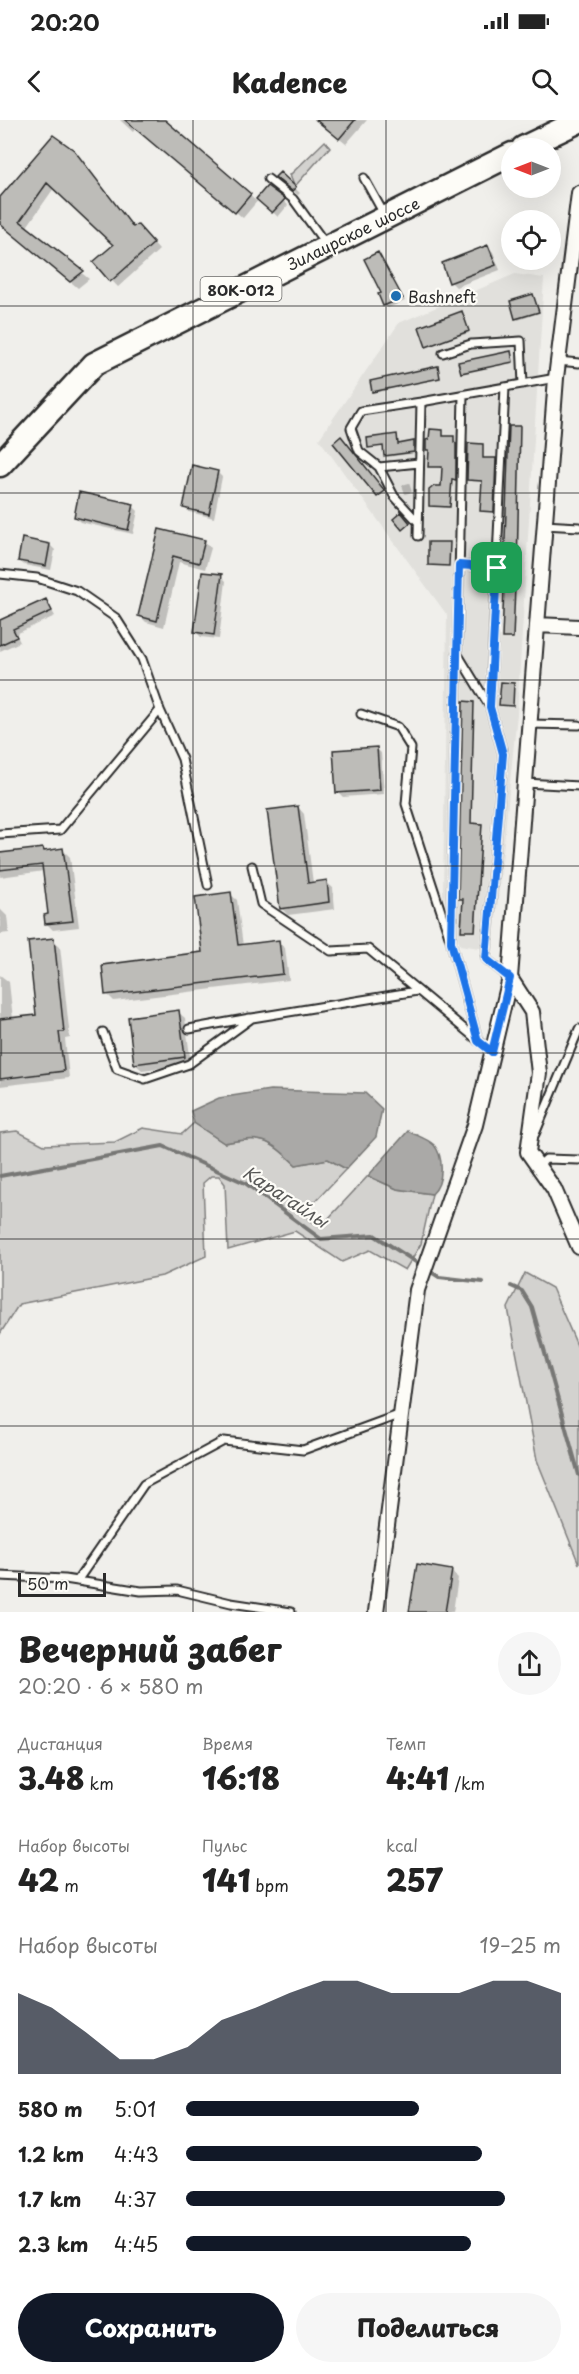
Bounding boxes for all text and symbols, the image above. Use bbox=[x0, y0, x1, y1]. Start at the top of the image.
text: 20:20 bbox=[30, 5, 99, 38]
text: Kadence bbox=[232, 61, 347, 102]
icon: back bbox=[18, 65, 51, 98]
icon: search bbox=[528, 65, 561, 98]
north arrow bbox=[501, 138, 561, 198]
map controls bbox=[501, 138, 561, 270]
street label: Зилаирское шоссе bbox=[282, 191, 423, 276]
button: locate bbox=[501, 210, 561, 270]
road number: 80К-012 bbox=[200, 277, 282, 301]
place label: Bashneft bbox=[408, 284, 476, 308]
marker: Bashneft bbox=[389, 289, 403, 303]
pin bbox=[471, 542, 522, 593]
icon: arrive bbox=[480, 551, 513, 584]
water label: Карагайлы bbox=[238, 1158, 335, 1234]
scale bar bbox=[18, 1570, 106, 1598]
text: 50 m bbox=[27, 1571, 68, 1595]
text: Вечерний забег bbox=[18, 1623, 281, 1673]
button: share bbox=[498, 1632, 561, 1695]
text: 20:20 · 6 × 580 m bbox=[18, 1671, 203, 1701]
text: Дистанция bbox=[18, 1731, 103, 1755]
text: Время bbox=[202, 1731, 253, 1755]
text: Темп bbox=[386, 1731, 426, 1755]
text: 3.48 bbox=[18, 1755, 84, 1800]
text: 16:18 bbox=[202, 1755, 280, 1800]
text: 4:41 bbox=[386, 1755, 449, 1800]
text: km bbox=[84, 1771, 114, 1795]
text: /km bbox=[449, 1771, 485, 1795]
text: Набор высоты bbox=[18, 1833, 130, 1857]
text: Пульс bbox=[202, 1833, 247, 1857]
text: kcal bbox=[386, 1833, 418, 1857]
text: 42 bbox=[18, 1857, 59, 1902]
text: 141 bbox=[202, 1857, 250, 1902]
text: 257 bbox=[386, 1857, 443, 1902]
text: m bbox=[59, 1873, 79, 1897]
text: bpm bbox=[250, 1873, 289, 1897]
text: Набор высоты bbox=[18, 1930, 158, 1960]
text: 19–25 m bbox=[479, 1930, 561, 1960]
text: 580 m bbox=[18, 2094, 83, 2124]
text: 5:01 bbox=[114, 2094, 156, 2124]
text: 1.2 km bbox=[18, 2139, 84, 2169]
text: 4:43 bbox=[114, 2139, 159, 2169]
text: 1.7 km bbox=[18, 2184, 81, 2214]
text: 4:37 bbox=[114, 2184, 156, 2214]
text: 2.3 km bbox=[18, 2229, 88, 2259]
text: 4:45 bbox=[114, 2229, 158, 2259]
button: Сохранить bbox=[18, 2293, 284, 2362]
button: Поделиться bbox=[296, 2293, 561, 2362]

